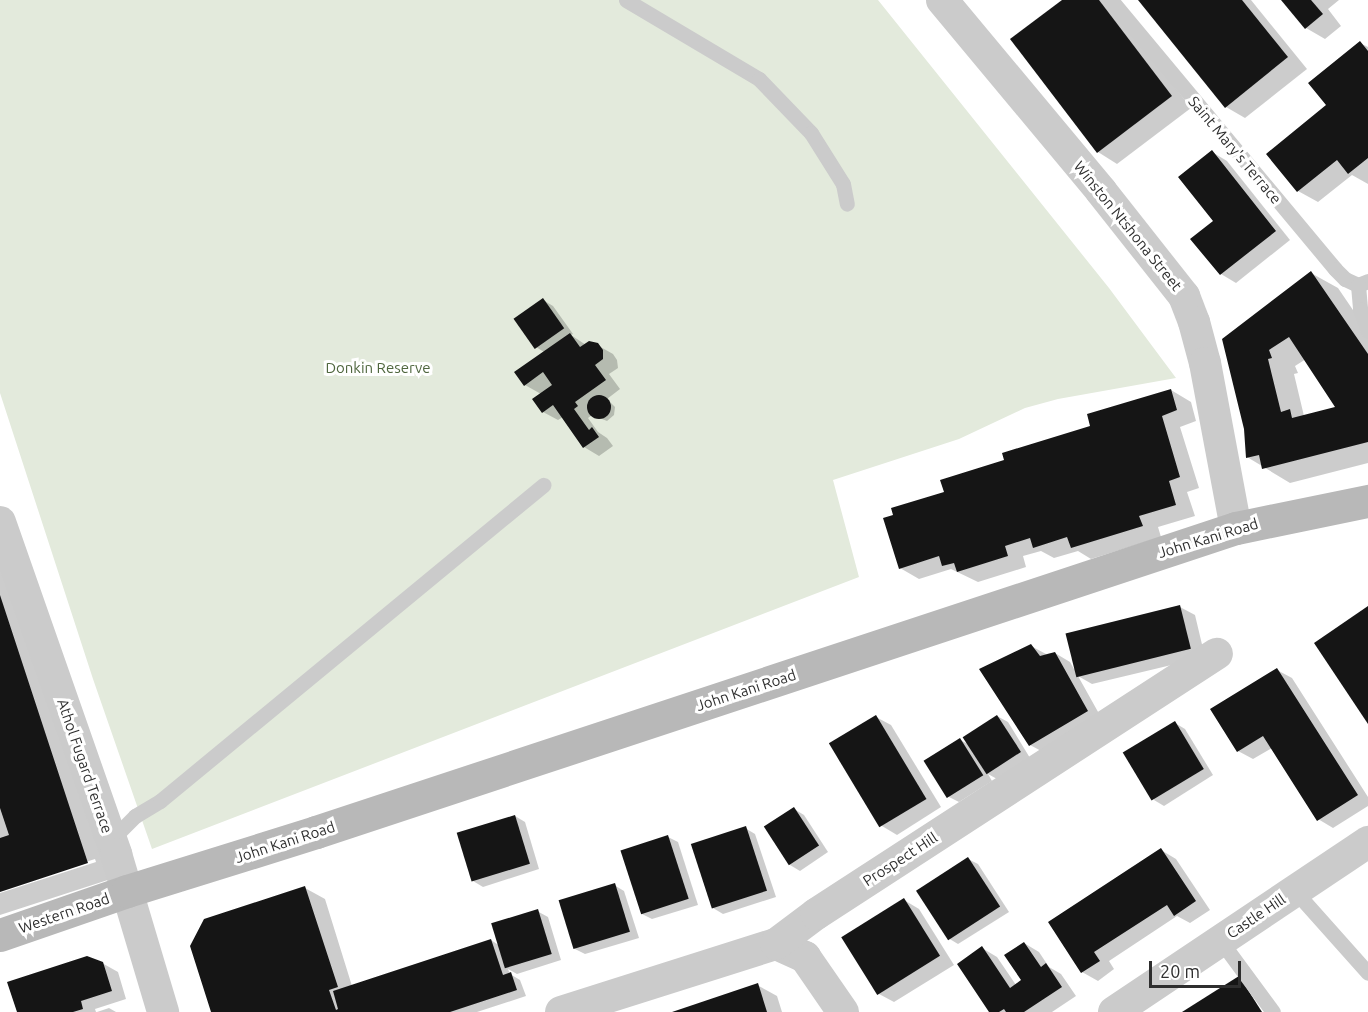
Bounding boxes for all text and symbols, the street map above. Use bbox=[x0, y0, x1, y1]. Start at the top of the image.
street label: Saint Mary's Terrace bbox=[1185, 93, 1285, 207]
street label: Winston Ntshona Street bbox=[1070, 158, 1186, 294]
park label: Donkin Reserve bbox=[325, 359, 431, 377]
street label: John Kani Road bbox=[1156, 514, 1260, 562]
street label: John Kani Road bbox=[694, 665, 798, 715]
street label: Athol Fugard Terrace bbox=[54, 696, 116, 836]
street label: John Kani Road bbox=[233, 817, 337, 867]
street label: Prospect Hill bbox=[859, 828, 941, 890]
street label: Western Road bbox=[16, 889, 112, 937]
street label: Castle Hill bbox=[1223, 890, 1289, 942]
scale bar bbox=[1152, 949, 1244, 987]
text: 20 m bbox=[1160, 961, 1200, 981]

